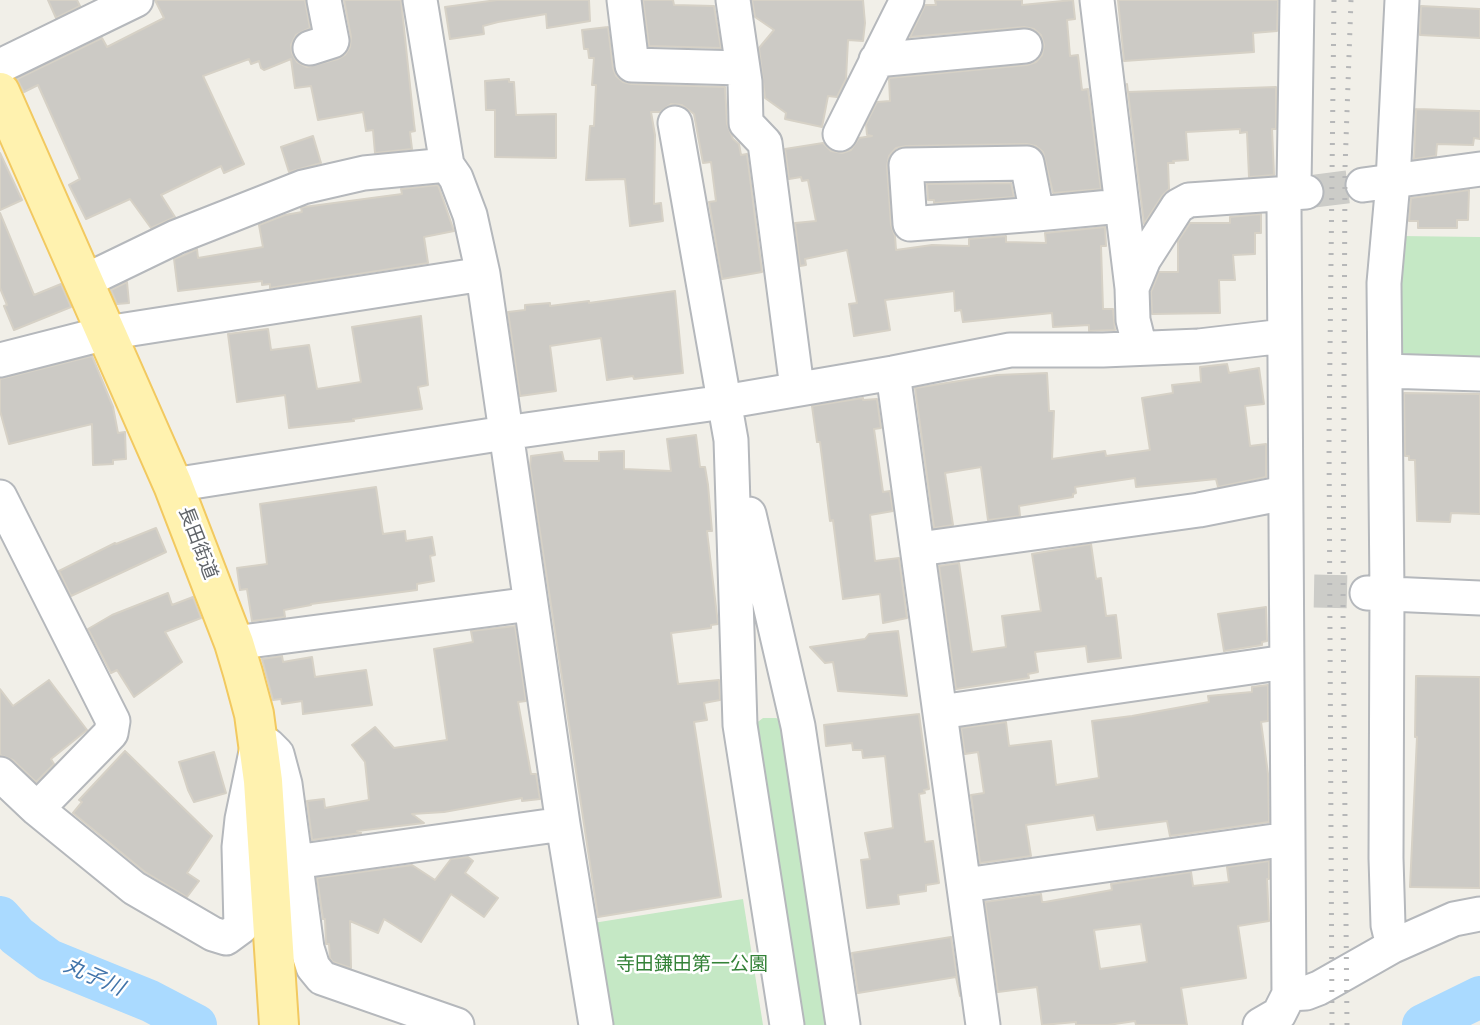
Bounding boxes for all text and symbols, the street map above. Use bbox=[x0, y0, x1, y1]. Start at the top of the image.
street label: 長田街道 bbox=[172, 504, 220, 584]
water label: 丸子川 bbox=[59, 955, 127, 1003]
park label: 寺田鎌田第一公園 bbox=[616, 955, 768, 977]

